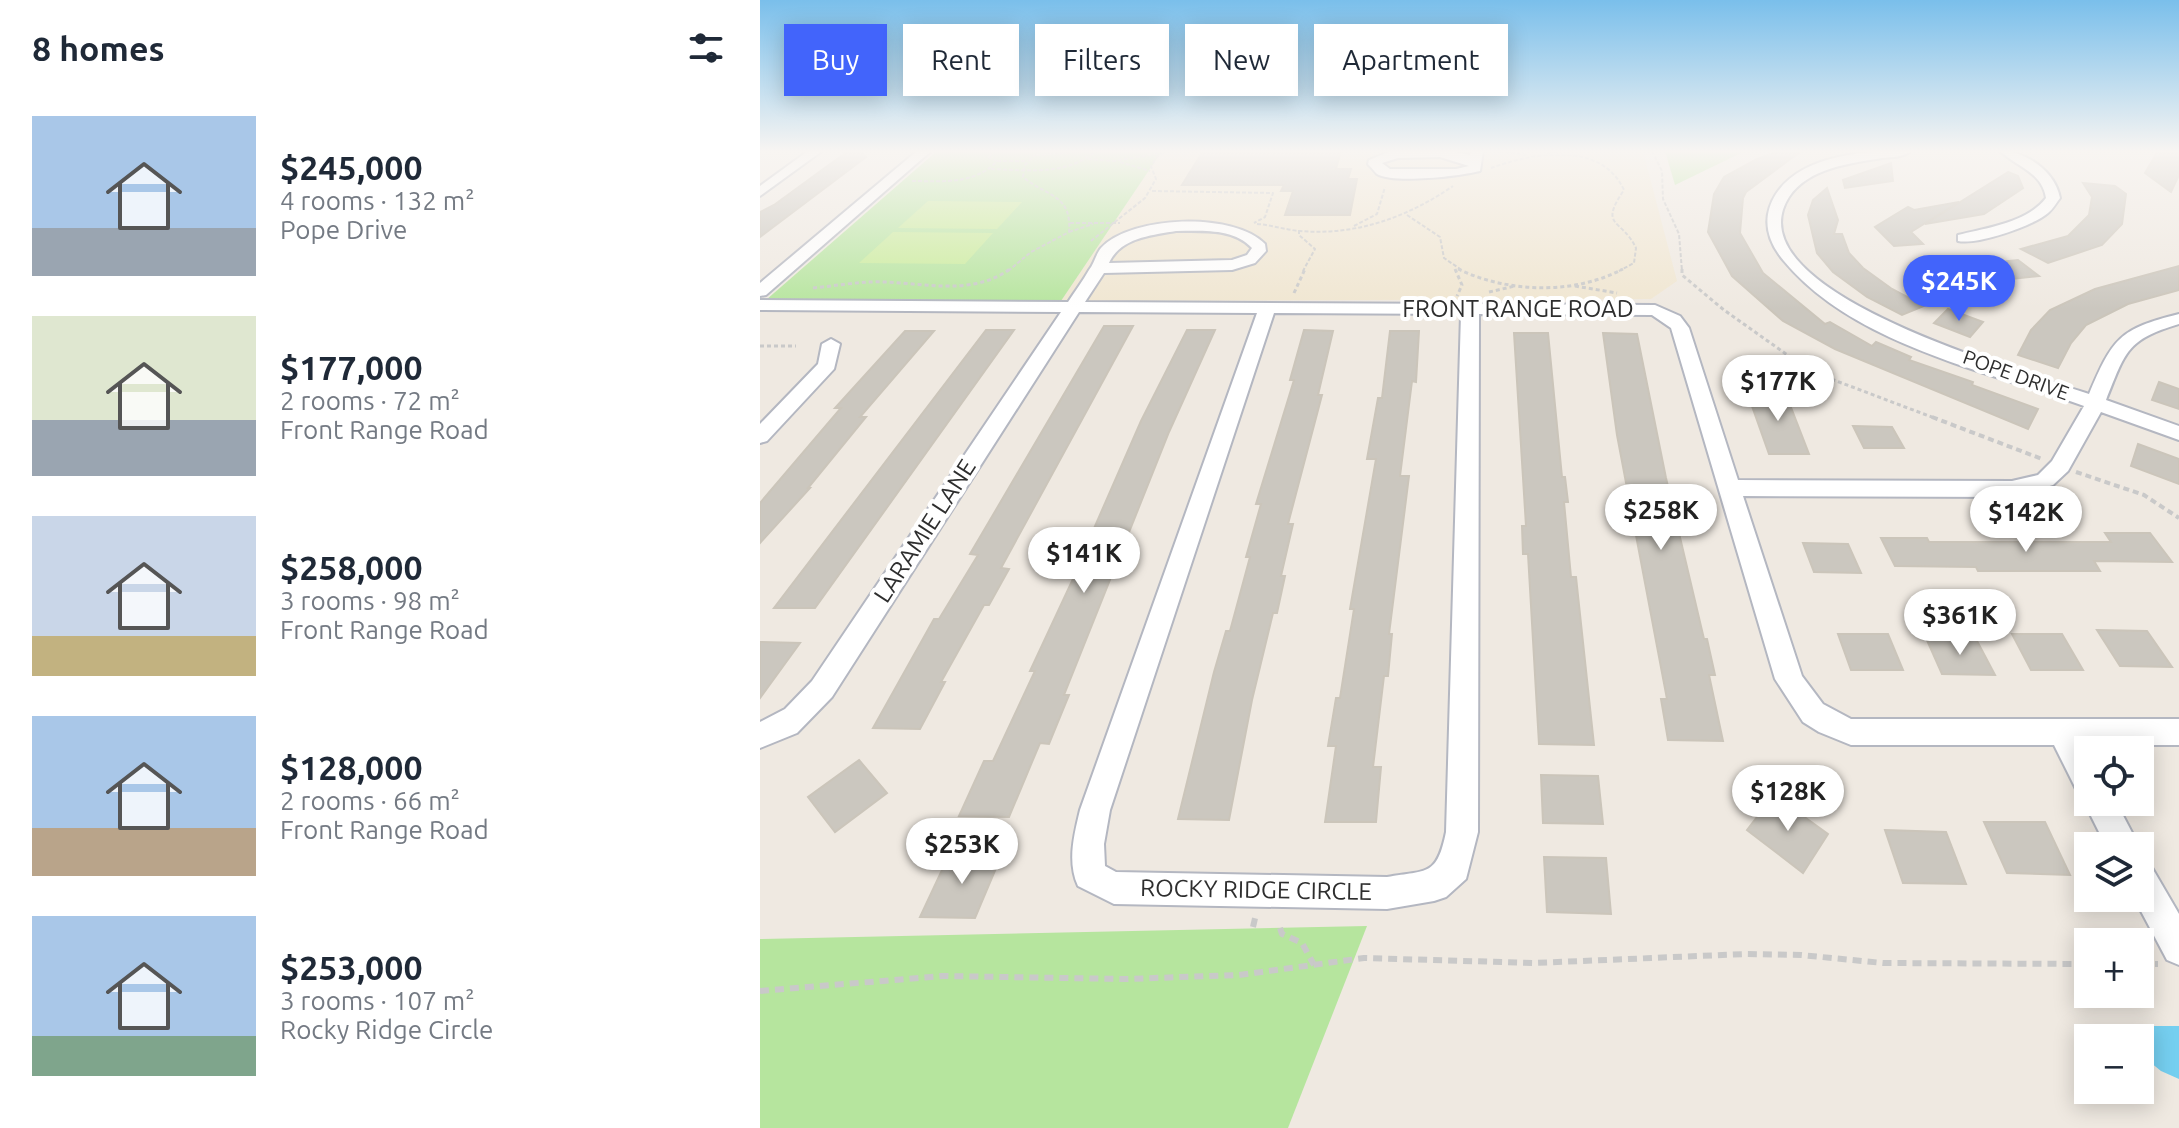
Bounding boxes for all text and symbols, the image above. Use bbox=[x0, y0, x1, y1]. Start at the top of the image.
chip: Buy bbox=[784, 24, 887, 96]
chip: Rent bbox=[903, 24, 1019, 96]
chip: Filters bbox=[1035, 24, 1169, 96]
chip: New bbox=[1185, 24, 1298, 96]
chip: Apartment bbox=[1314, 24, 1508, 96]
icon: filters bbox=[684, 26, 728, 70]
text: 8 homes bbox=[32, 29, 165, 67]
icon: home bbox=[96, 148, 192, 244]
text: $245,000 bbox=[280, 148, 423, 186]
text: 4 rooms · 132 m² bbox=[280, 186, 475, 215]
text: Pope Drive bbox=[280, 215, 407, 244]
pin: $245K bbox=[1903, 255, 2015, 323]
text: $245K bbox=[1921, 266, 1997, 295]
street label: FRONT RANGE ROAD bbox=[1402, 295, 1634, 322]
street label: POPE DRIVE bbox=[1960, 345, 2072, 404]
icon: home bbox=[96, 348, 192, 444]
text: $177,000 bbox=[280, 348, 423, 386]
pin: $177K bbox=[1722, 355, 1834, 423]
text: $177K bbox=[1740, 366, 1816, 395]
text: 2 rooms · 72 m² bbox=[280, 386, 460, 415]
text: Front Range Road bbox=[280, 415, 489, 444]
street label: LARAMIE LANE bbox=[868, 454, 981, 607]
pin: $258K bbox=[1605, 484, 1717, 552]
pin: $142K bbox=[1970, 486, 2082, 554]
text: $258K bbox=[1623, 495, 1699, 524]
text: $142K bbox=[1988, 497, 2064, 526]
pin: $141K bbox=[1028, 527, 1140, 595]
text: $141K bbox=[1046, 538, 1122, 567]
icon: home bbox=[96, 548, 192, 644]
text: $258,000 bbox=[280, 548, 423, 586]
text: 3 rooms · 98 m² bbox=[280, 586, 460, 615]
pin: $361K bbox=[1904, 589, 2016, 657]
text: $361K bbox=[1922, 600, 1998, 629]
text: Front Range Road bbox=[280, 615, 489, 644]
map controls bbox=[2074, 736, 2154, 1104]
button: locate bbox=[2074, 736, 2154, 816]
icon: home bbox=[96, 748, 192, 844]
text: $128,000 bbox=[280, 748, 423, 786]
pin: $128K bbox=[1732, 765, 1844, 833]
text: $128K bbox=[1750, 776, 1826, 805]
text: 2 rooms · 66 m² bbox=[280, 786, 460, 815]
text: Front Range Road bbox=[280, 815, 489, 844]
pin: $253K bbox=[906, 818, 1018, 886]
text: $253K bbox=[924, 829, 1000, 858]
button: layers bbox=[2074, 832, 2154, 912]
street label: ROCKY RIDGE CIRCLE bbox=[1140, 874, 1372, 905]
button: + bbox=[2074, 928, 2154, 1008]
icon: home bbox=[96, 948, 192, 1044]
text: $253,000 bbox=[280, 948, 423, 986]
text: 3 rooms · 107 m² bbox=[280, 986, 475, 1015]
text: Rocky Ridge Circle bbox=[280, 1015, 493, 1044]
button: − bbox=[2074, 1024, 2154, 1104]

